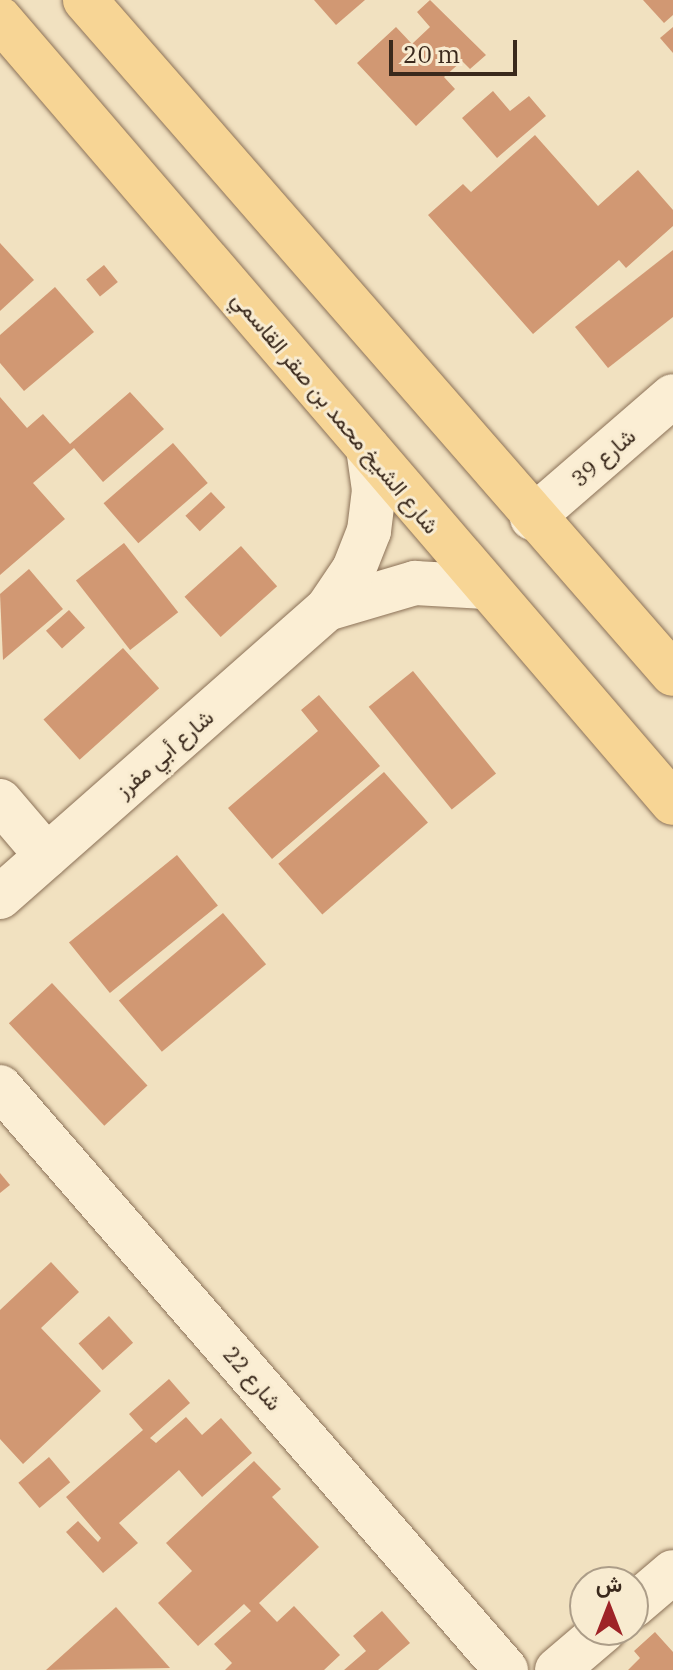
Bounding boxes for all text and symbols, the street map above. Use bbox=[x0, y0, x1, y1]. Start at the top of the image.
scale bar bbox=[393, 24, 521, 74]
text: 20 m bbox=[403, 38, 460, 70]
street label: شارع الشيخ محمد بن صقر القاسمي bbox=[227, 286, 445, 538]
street label: شارع 39 bbox=[566, 422, 640, 492]
street label: شارع أبي مفرز bbox=[110, 703, 218, 803]
street label: شارع 22 bbox=[218, 1341, 288, 1415]
north arrow bbox=[569, 1566, 649, 1646]
text: ش bbox=[596, 1569, 622, 1598]

